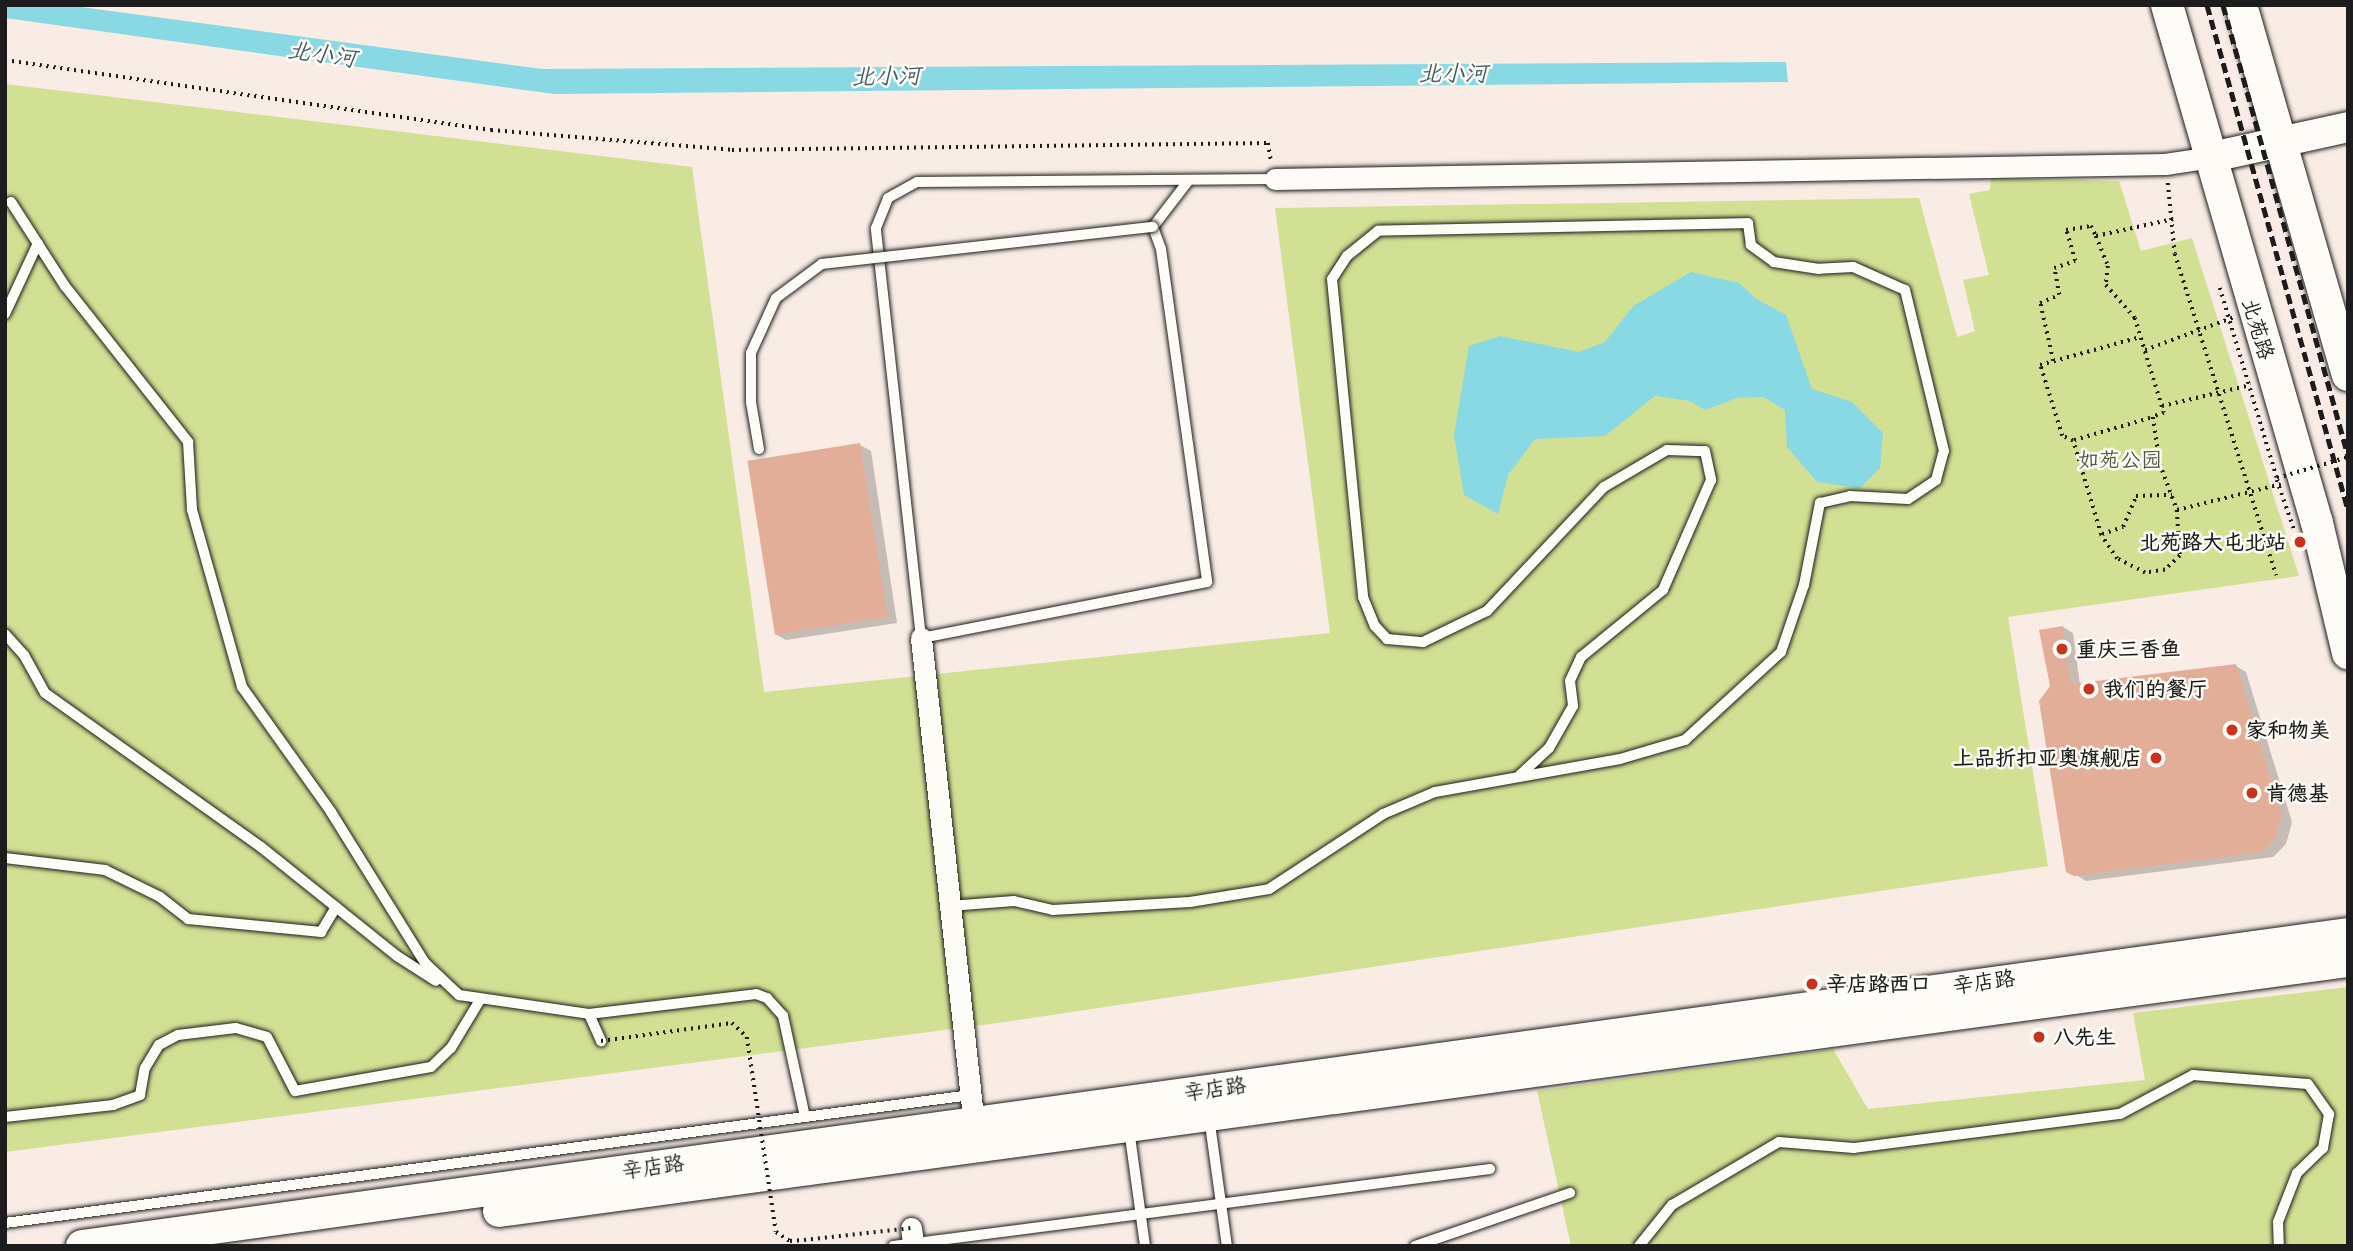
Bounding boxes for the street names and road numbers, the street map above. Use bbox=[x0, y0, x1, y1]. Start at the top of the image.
street label: 北苑路 bbox=[2237, 295, 2279, 363]
street label: 辛店路 bbox=[1951, 965, 2017, 999]
street label: 辛店路 bbox=[1182, 1072, 1248, 1106]
street label: 辛店路 bbox=[620, 1150, 686, 1184]

